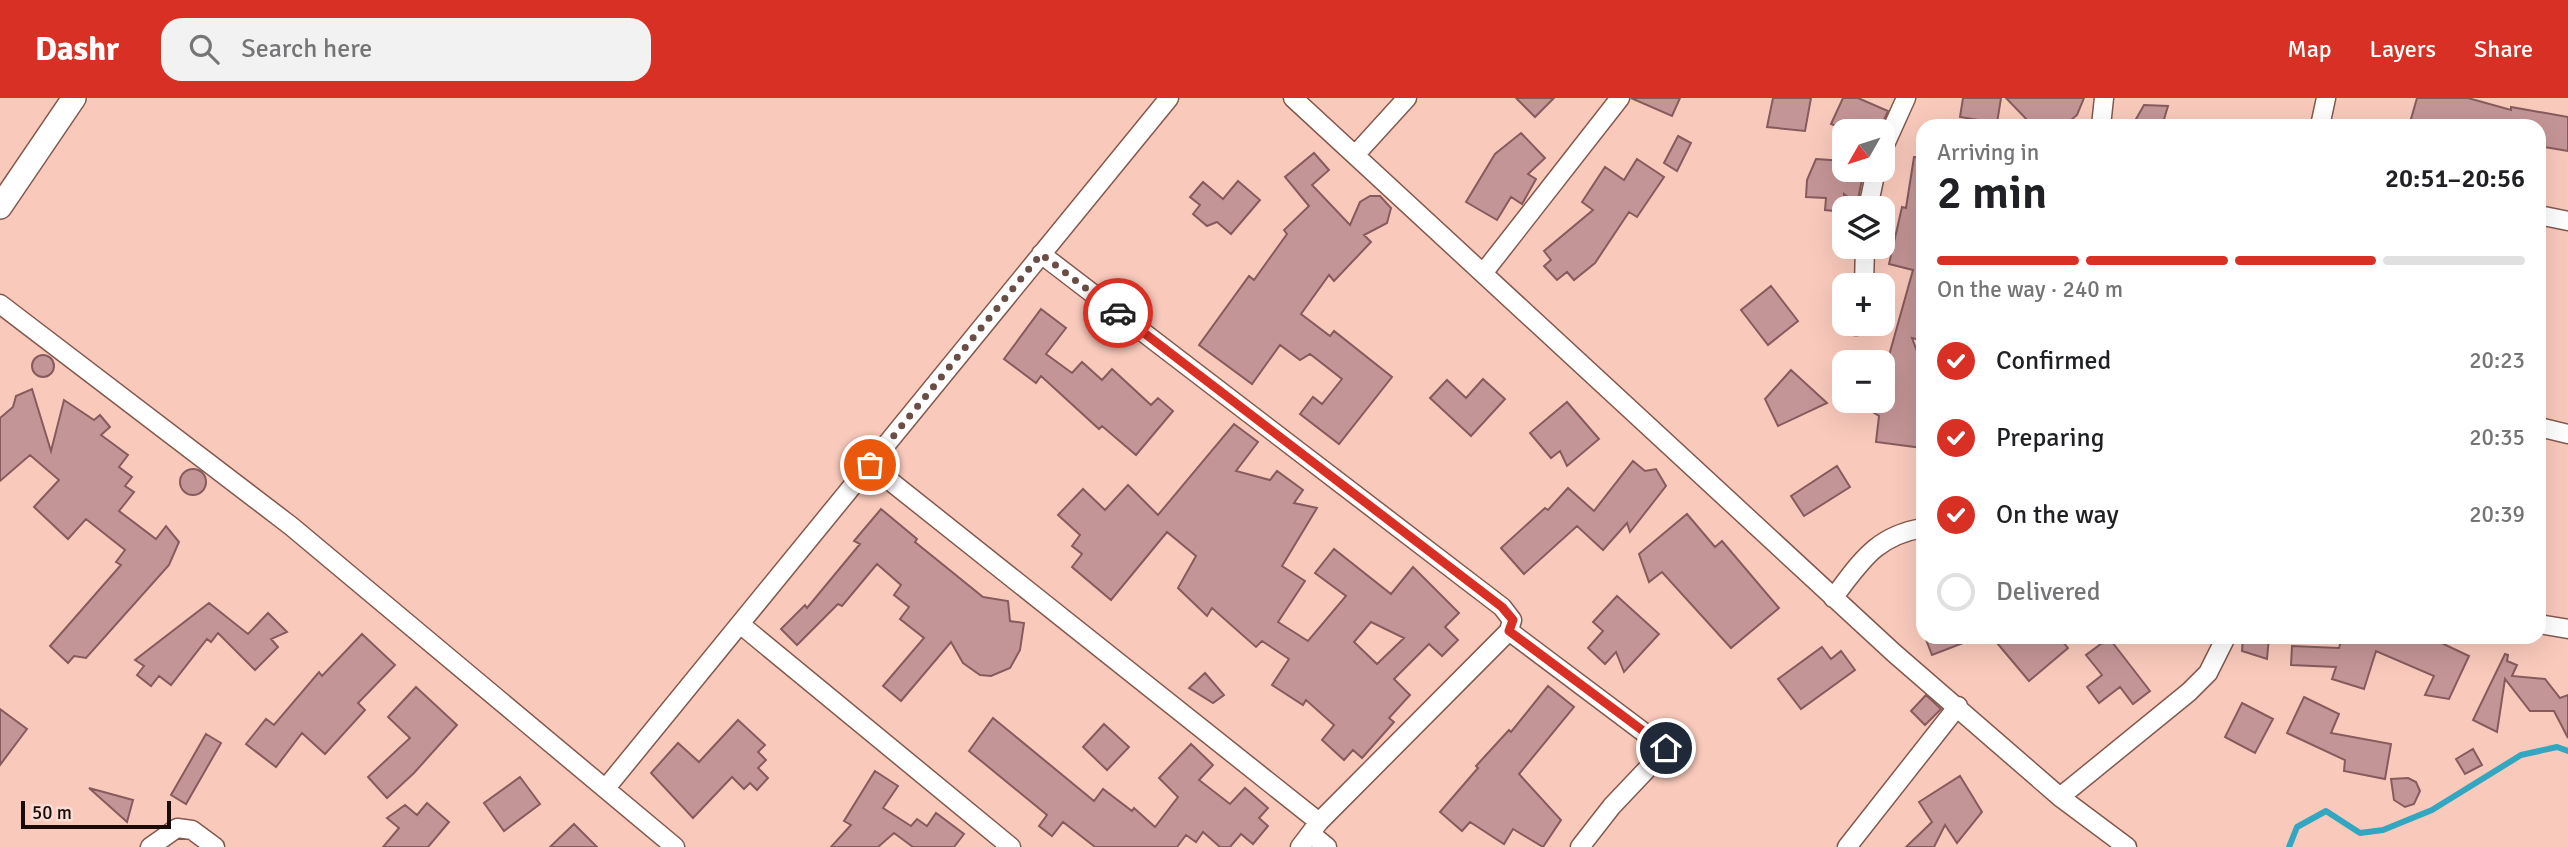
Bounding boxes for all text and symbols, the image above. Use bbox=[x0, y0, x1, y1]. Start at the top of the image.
search box bbox=[161, 18, 651, 81]
text: Dashr bbox=[35, 29, 119, 70]
icon: search bbox=[185, 30, 223, 68]
text: Search here bbox=[241, 33, 372, 65]
text: Map bbox=[2287, 34, 2332, 64]
text: Layers bbox=[2370, 34, 2436, 64]
text: Share bbox=[2474, 34, 2533, 64]
north arrow bbox=[1832, 119, 1895, 182]
map controls bbox=[1832, 119, 1895, 413]
text: Arriving in bbox=[1937, 138, 2039, 167]
text: 20:51–20:56 bbox=[2385, 163, 2525, 195]
text: 2 min bbox=[1937, 165, 2047, 221]
button: layers bbox=[1832, 196, 1895, 259]
button: + bbox=[1832, 273, 1895, 336]
text: On the way · 240 m bbox=[1937, 275, 2123, 304]
courier bbox=[1083, 278, 1153, 348]
icon: car bbox=[1099, 294, 1137, 332]
icon: check bbox=[1937, 342, 1975, 380]
text: Confirmed bbox=[1996, 345, 2111, 377]
text: 20:23 bbox=[2469, 346, 2525, 375]
button: − bbox=[1832, 350, 1895, 413]
icon: check bbox=[1937, 419, 1975, 457]
text: Preparing bbox=[1996, 422, 2104, 454]
text: 20:35 bbox=[2469, 423, 2525, 452]
pin bbox=[840, 435, 900, 495]
icon: bag bbox=[851, 446, 889, 484]
icon: check bbox=[1937, 496, 1975, 534]
text: On the way bbox=[1996, 499, 2119, 531]
text: 20:39 bbox=[2469, 500, 2525, 529]
text: Delivered bbox=[1996, 576, 2101, 608]
pin bbox=[1636, 718, 1696, 778]
icon: home bbox=[1647, 729, 1685, 767]
scale bar bbox=[21, 798, 172, 830]
text: 50 m bbox=[32, 801, 72, 825]

